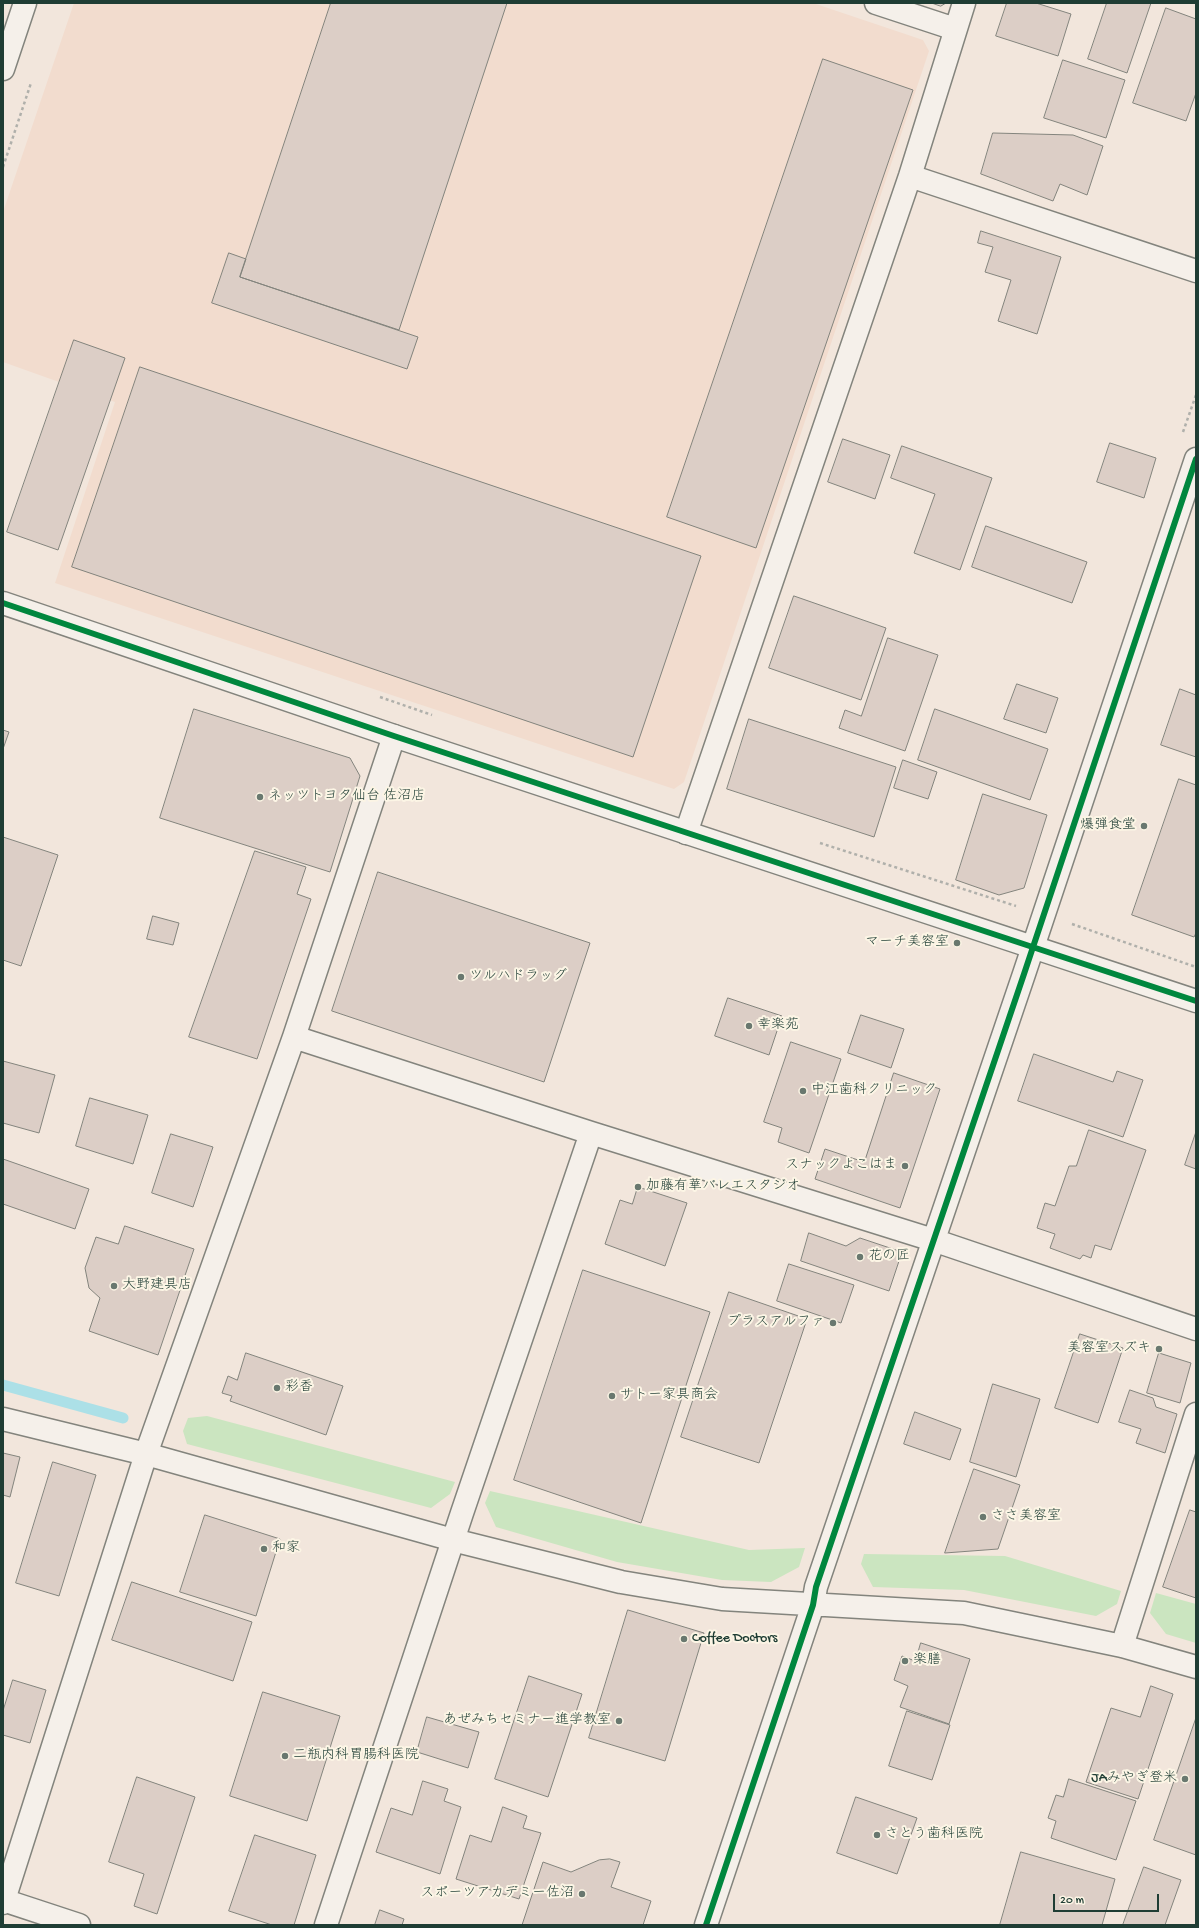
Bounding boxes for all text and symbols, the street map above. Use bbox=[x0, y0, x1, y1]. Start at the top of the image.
place label: ネッツトヨタ仙台 佐沼店 bbox=[268, 789, 425, 805]
marker: ネッツトヨタ仙台 佐沼店 bbox=[255, 792, 265, 802]
place label: 爆弾食堂 bbox=[1080, 818, 1136, 834]
marker: 爆弾食堂 bbox=[1139, 821, 1149, 831]
place label: マーチ美容室 bbox=[865, 935, 949, 951]
marker: マーチ美容室 bbox=[952, 938, 962, 948]
place label: ツルハドラッグ bbox=[469, 969, 567, 985]
marker: ツルハドラッグ bbox=[456, 972, 466, 982]
place label: 幸楽苑 bbox=[757, 1018, 799, 1034]
marker: 幸楽苑 bbox=[744, 1021, 754, 1031]
place label: 中江歯科クリニック bbox=[811, 1083, 937, 1099]
marker: 中江歯科クリニック bbox=[798, 1086, 808, 1096]
place label: スナックよこはま bbox=[785, 1158, 897, 1174]
marker: スナックよこはま bbox=[900, 1161, 910, 1171]
place label: 加藤有華バレエスタジオ bbox=[646, 1179, 800, 1195]
marker: 加藤有華バレエスタジオ bbox=[633, 1182, 643, 1192]
place label: 花の匠 bbox=[868, 1249, 910, 1265]
marker: 花の匠 bbox=[855, 1252, 865, 1262]
place label: 大野建具店 bbox=[122, 1278, 192, 1294]
marker: 大野建具店 bbox=[109, 1281, 119, 1291]
place label: プラスアルファ bbox=[727, 1315, 825, 1331]
marker: プラスアルファ bbox=[828, 1318, 838, 1328]
place label: 美容室スズキ bbox=[1067, 1341, 1151, 1357]
marker: 美容室スズキ bbox=[1154, 1344, 1164, 1354]
place label: 彩香 bbox=[285, 1380, 313, 1396]
marker: 彩香 bbox=[272, 1383, 282, 1393]
place label: サトー家具商会 bbox=[620, 1388, 718, 1404]
marker: サトー家具商会 bbox=[607, 1391, 617, 1401]
place label: ささ美容室 bbox=[991, 1509, 1061, 1525]
marker: ささ美容室 bbox=[978, 1512, 988, 1522]
place label: 和家 bbox=[272, 1541, 300, 1557]
marker: 和家 bbox=[259, 1544, 269, 1554]
place label: Coffee Doctors bbox=[692, 1631, 777, 1647]
marker: Coffee Doctors bbox=[679, 1634, 689, 1644]
place label: 楽膳 bbox=[913, 1653, 941, 1669]
marker: 楽膳 bbox=[900, 1656, 910, 1666]
place label: あぜみちセミナー進学教室 bbox=[443, 1713, 611, 1729]
marker: あぜみちセミナー進学教室 bbox=[614, 1716, 624, 1726]
place label: 二瓶内科胃腸科医院 bbox=[293, 1748, 419, 1764]
marker: 二瓶内科胃腸科医院 bbox=[280, 1751, 290, 1761]
place label: JAみやぎ登米 bbox=[1091, 1771, 1177, 1787]
marker: JAみやぎ登米 bbox=[1180, 1774, 1190, 1784]
place label: さとう歯科医院 bbox=[885, 1827, 983, 1843]
marker: さとう歯科医院 bbox=[872, 1830, 882, 1840]
place label: スポーツアカデミー佐沼 bbox=[420, 1886, 574, 1902]
scale bar bbox=[1055, 1886, 1161, 1912]
marker: スポーツアカデミー佐沼 bbox=[577, 1889, 587, 1899]
text: 20 m bbox=[1060, 1894, 1084, 1908]

